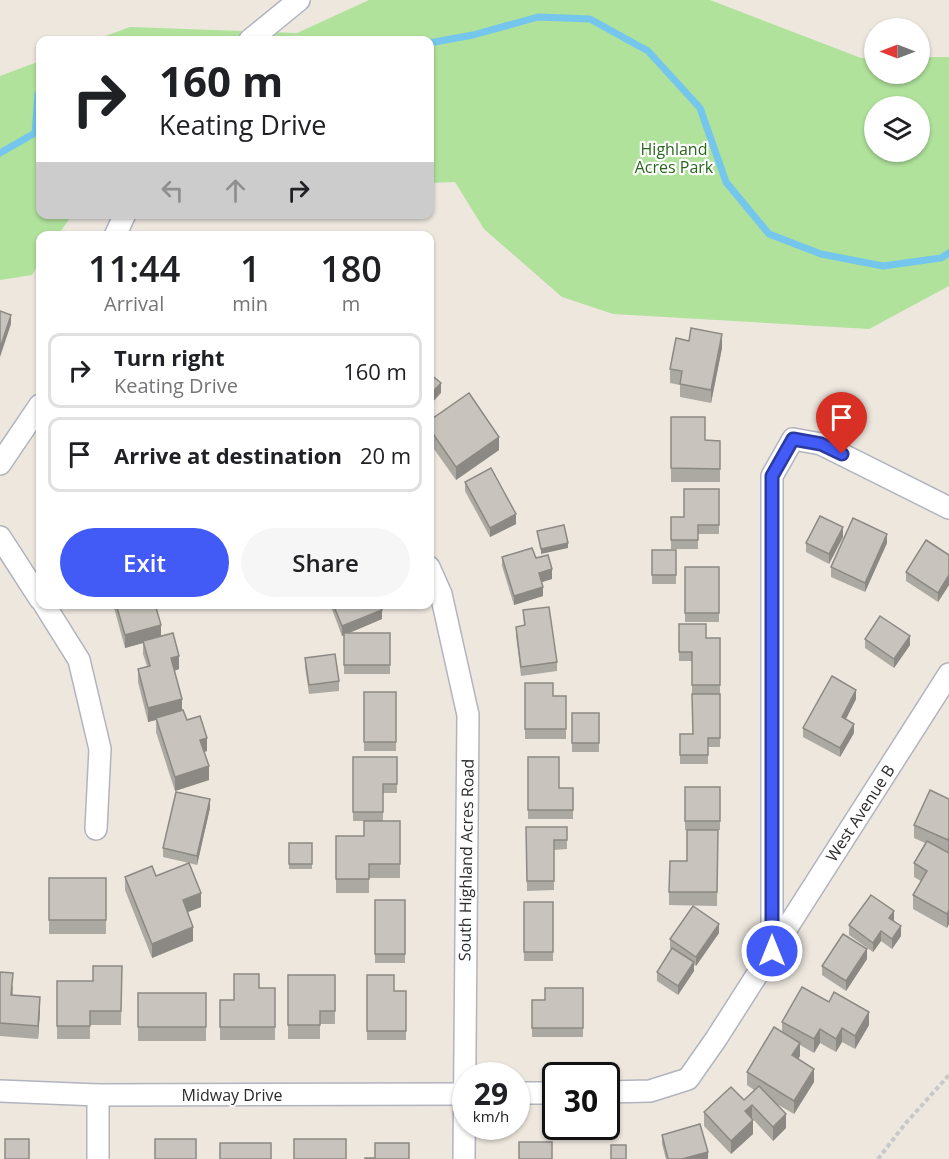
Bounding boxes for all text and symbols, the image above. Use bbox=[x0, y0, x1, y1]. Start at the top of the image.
north arrow bbox=[864, 18, 930, 84]
map controls bbox=[864, 18, 930, 162]
text: 160 m bbox=[159, 52, 283, 109]
icon: right bbox=[60, 60, 138, 138]
button: layers bbox=[864, 96, 930, 162]
text: Keating Drive bbox=[159, 106, 326, 143]
park label: Highland Acres Park bbox=[635, 138, 714, 178]
icon: left bbox=[156, 174, 189, 207]
icon: ahead bbox=[219, 174, 252, 207]
icon: right bbox=[282, 174, 315, 207]
text: 11:44 bbox=[88, 244, 180, 293]
text: 1 bbox=[240, 244, 261, 293]
text: 180 bbox=[320, 244, 382, 293]
text: Arrival bbox=[104, 290, 164, 317]
text: min bbox=[232, 290, 268, 317]
text: m bbox=[342, 290, 360, 317]
text: Turn right bbox=[114, 342, 225, 372]
icon: right bbox=[63, 354, 96, 387]
text: 160 m bbox=[343, 356, 407, 386]
text: Keating Drive bbox=[114, 372, 238, 399]
pin bbox=[816, 392, 867, 454]
icon: arrive bbox=[825, 401, 858, 434]
icon: arrive bbox=[63, 438, 96, 471]
text: Arrive at destination bbox=[114, 440, 342, 470]
text: 20 m bbox=[360, 440, 411, 470]
button: Exit bbox=[60, 528, 229, 597]
button: Share bbox=[241, 528, 410, 597]
street label: South Highland Acres Road bbox=[453, 759, 479, 961]
street label: West Avenue B bbox=[820, 760, 900, 866]
position arrow bbox=[740, 919, 804, 983]
speed limit sign: 30 bbox=[542, 1062, 620, 1140]
text: 29 bbox=[474, 1073, 508, 1114]
street label: Midway Drive bbox=[182, 1084, 282, 1106]
text: km/h bbox=[473, 1106, 509, 1126]

